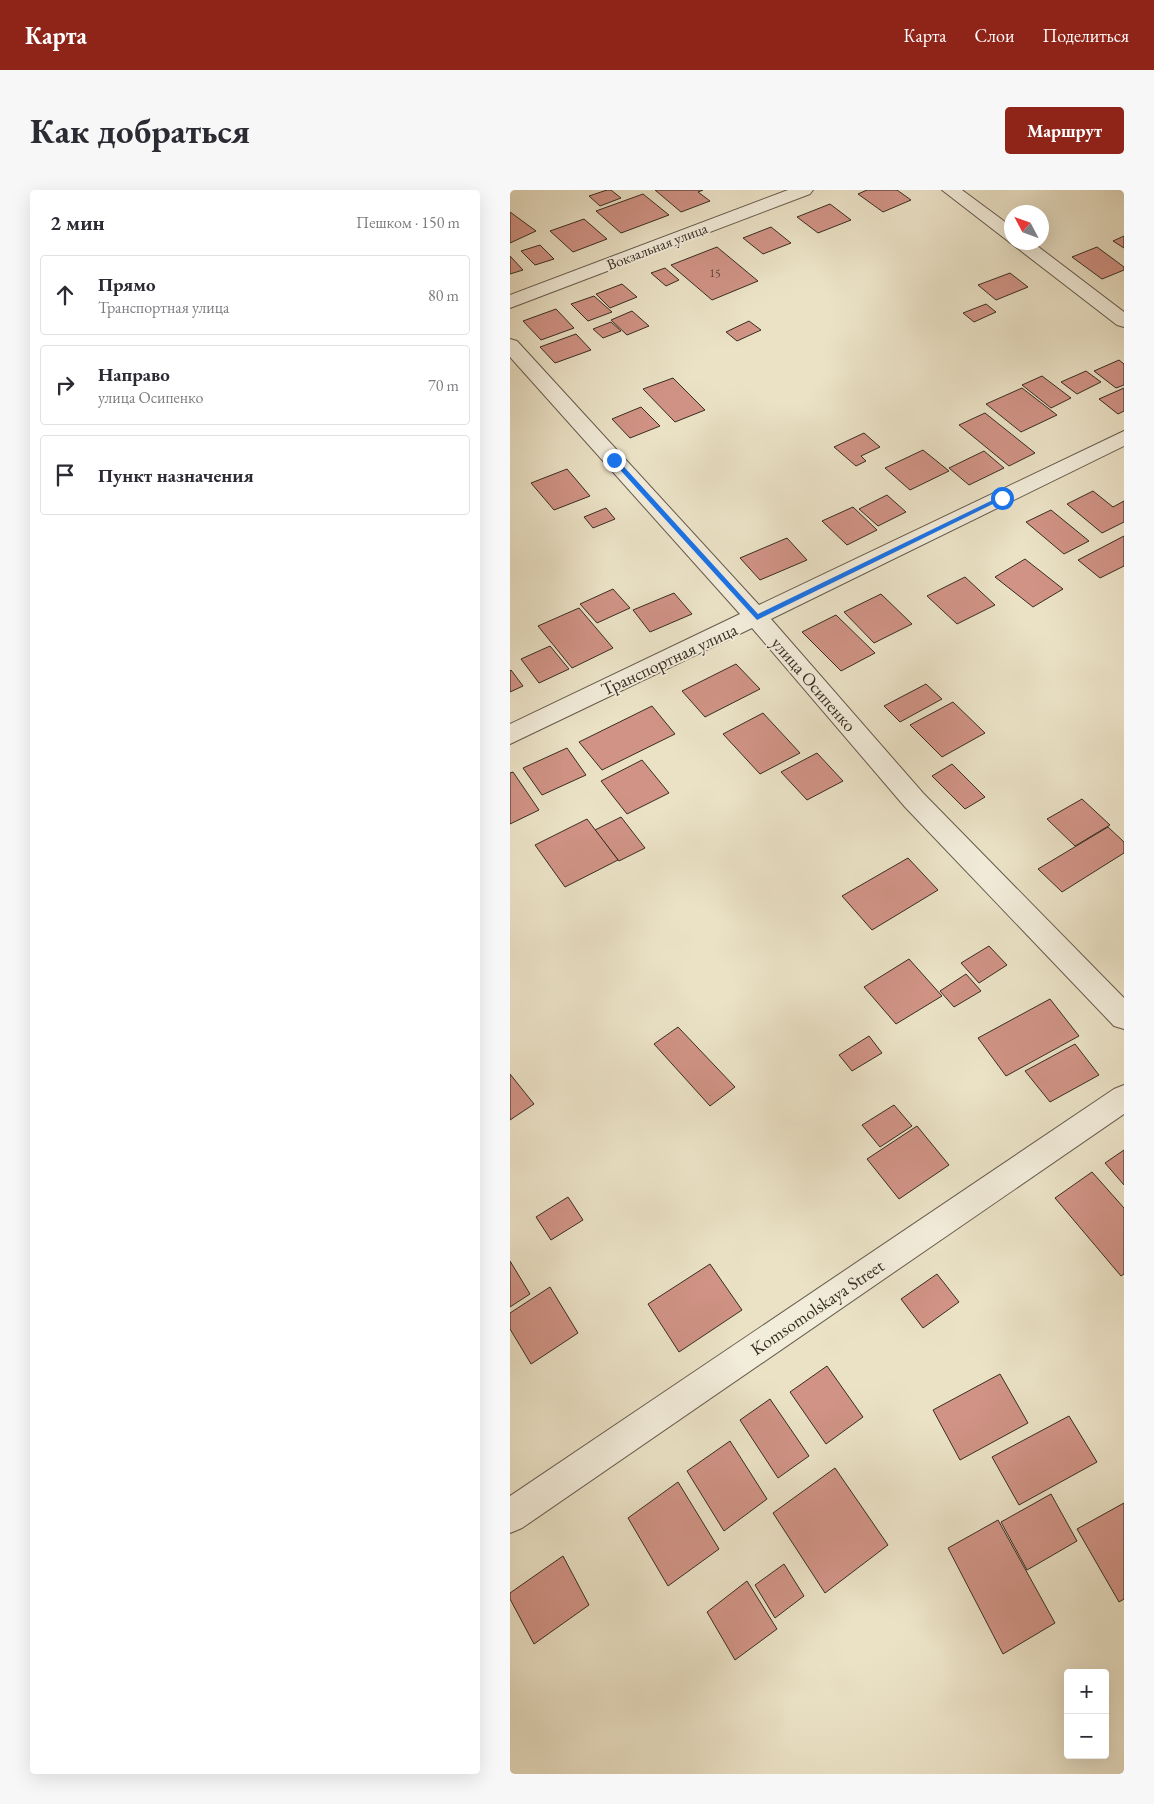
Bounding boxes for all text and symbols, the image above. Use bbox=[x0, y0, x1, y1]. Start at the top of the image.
text: Карта bbox=[25, 20, 87, 51]
text: Карта bbox=[904, 24, 947, 47]
text: Слои bbox=[975, 24, 1014, 47]
text: Поделиться bbox=[1042, 24, 1129, 47]
button: Маршрут bbox=[1005, 107, 1124, 154]
text: Как добраться bbox=[30, 108, 250, 153]
north arrow bbox=[1004, 205, 1049, 250]
text: 2 мин bbox=[50, 209, 105, 236]
text: Пешком · 150 m bbox=[356, 212, 460, 233]
street label: Вокзальная улица bbox=[604, 218, 710, 274]
house number: 15 bbox=[709, 265, 721, 281]
text: Прямо bbox=[98, 272, 156, 297]
icon: ahead bbox=[51, 281, 79, 309]
text: 80 m bbox=[428, 285, 459, 306]
text: Транспортная улица bbox=[98, 297, 229, 318]
text: Направо bbox=[98, 362, 170, 387]
icon: right bbox=[51, 371, 79, 399]
text: 70 m bbox=[428, 375, 459, 396]
text: улица Осипенко bbox=[98, 387, 203, 408]
route end bbox=[603, 449, 626, 472]
icon: arrive bbox=[51, 461, 79, 489]
text: Пункт назначения bbox=[98, 463, 254, 488]
route start bbox=[991, 487, 1014, 510]
street label: Транспортная улица bbox=[597, 617, 742, 701]
street label: улица Осипенко bbox=[766, 632, 862, 736]
street label: Komsomolskaya Street bbox=[746, 1254, 888, 1360]
map controls bbox=[1064, 1669, 1109, 1759]
button: + bbox=[1064, 1669, 1109, 1714]
button: − bbox=[1064, 1714, 1109, 1759]

